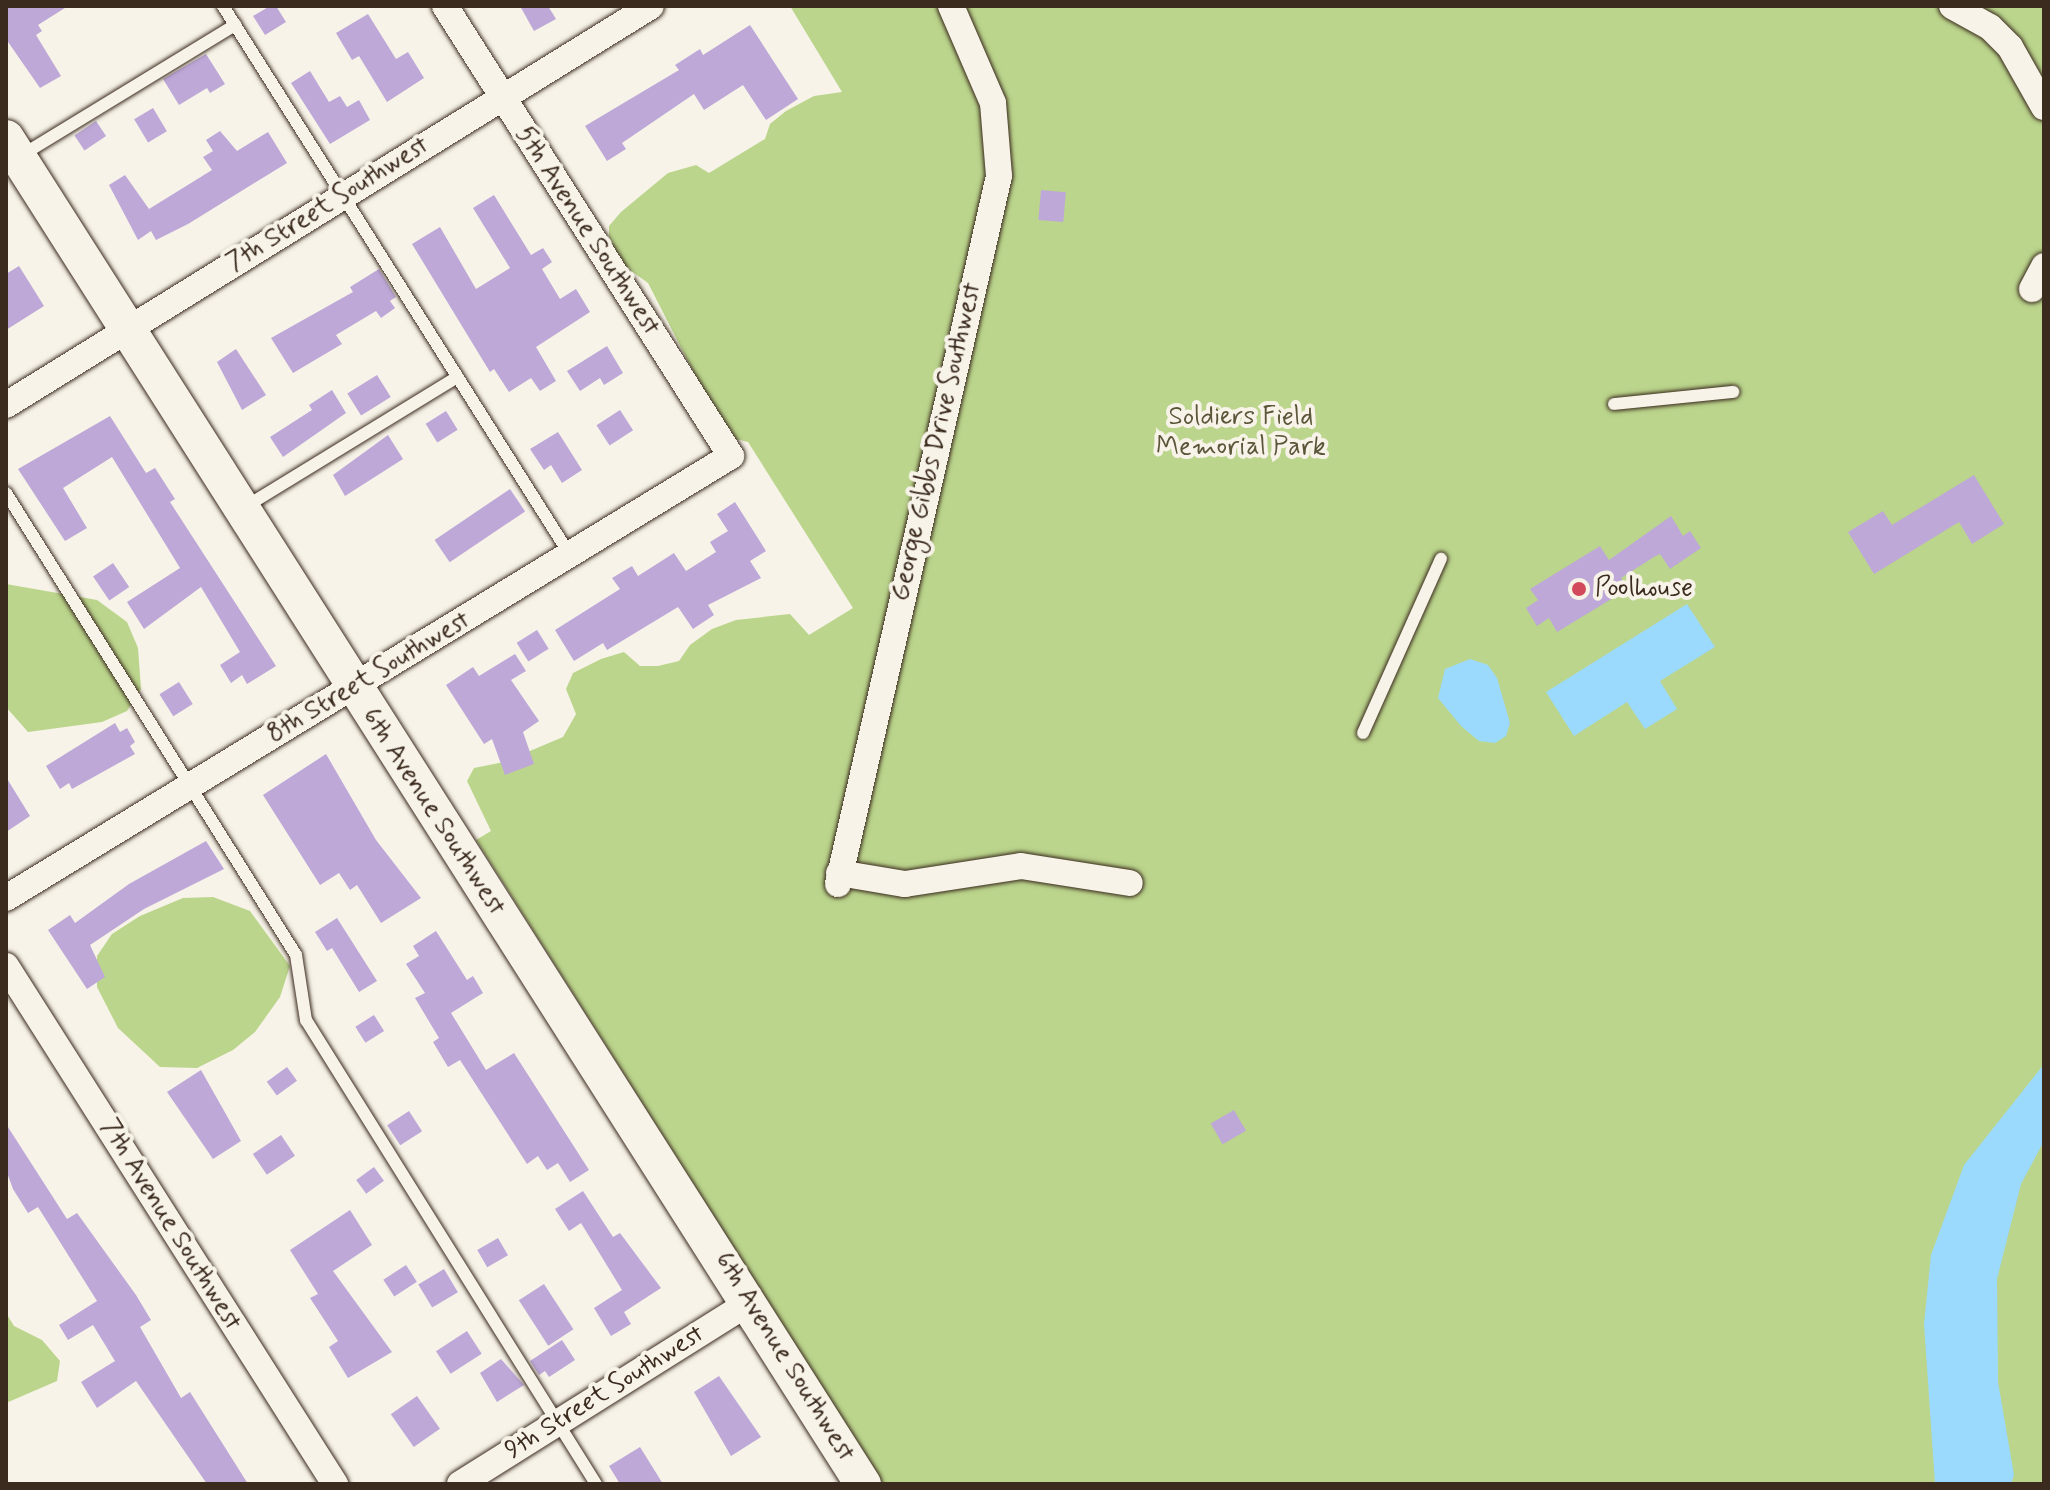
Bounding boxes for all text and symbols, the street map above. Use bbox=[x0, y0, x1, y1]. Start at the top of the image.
street label: 5th Avenue Southwest bbox=[509, 123, 665, 339]
street label: 7th Street Southwest bbox=[222, 130, 434, 280]
street label: George Gibbs Drive Southwest bbox=[885, 281, 989, 603]
park label: Soldiers Field Memorial Park bbox=[1157, 402, 1325, 464]
place label: Poolhouse bbox=[1595, 573, 1693, 605]
marker: Poolhouse bbox=[1570, 580, 1588, 598]
street label: 8th Street Southwest bbox=[262, 605, 476, 751]
street label: 6th Avenue Southwest bbox=[356, 705, 510, 919]
street label: 7th Avenue Southwest bbox=[94, 1116, 246, 1334]
street label: 6th Avenue Southwest bbox=[708, 1249, 860, 1465]
street label: 9th Street Southwest bbox=[500, 1319, 710, 1467]

